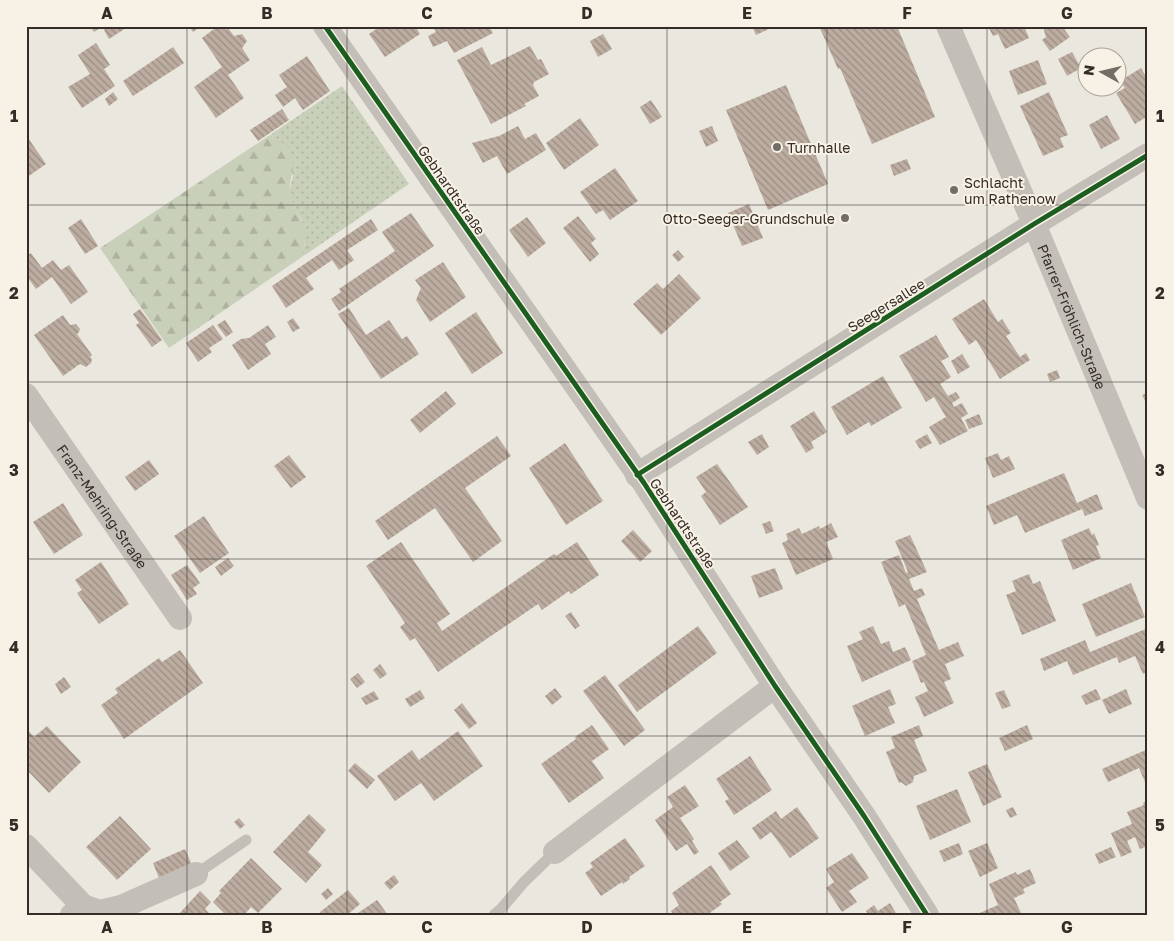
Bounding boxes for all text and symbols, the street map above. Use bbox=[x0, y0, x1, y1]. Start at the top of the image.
text: A bbox=[101, 3, 113, 23]
text: B bbox=[261, 3, 273, 23]
text: C bbox=[421, 3, 433, 23]
text: D bbox=[581, 3, 593, 23]
text: E bbox=[742, 3, 752, 23]
text: F bbox=[902, 3, 912, 23]
text: G bbox=[1061, 3, 1073, 23]
north arrow bbox=[1076, 48, 1126, 98]
text: N bbox=[1079, 64, 1098, 77]
text: 1 bbox=[10, 106, 18, 126]
text: 1 bbox=[1156, 106, 1164, 126]
place label: Turnhalle bbox=[787, 139, 850, 156]
marker: Turnhalle bbox=[771, 141, 783, 153]
street label: Gebhardtstraße bbox=[415, 142, 489, 238]
place label: Schlacht um Rathenow bbox=[964, 174, 1056, 207]
marker: Schlacht um Rathenow bbox=[948, 184, 960, 196]
place label: Otto-Seeger-Grundschule bbox=[662, 210, 835, 227]
marker: Otto-Seeger-Grundschule bbox=[839, 212, 851, 224]
street label: Pfarrer-Fröhlich-Straße bbox=[1035, 241, 1110, 391]
street label: Seegersallee bbox=[844, 275, 928, 335]
text: 2 bbox=[9, 283, 19, 303]
text: 2 bbox=[1155, 283, 1165, 303]
street label: Franz-Mehring-Straße bbox=[54, 441, 151, 571]
text: 3 bbox=[9, 460, 19, 480]
text: 3 bbox=[1155, 460, 1165, 480]
street label: Gebhardtstraße bbox=[647, 475, 719, 571]
text: 4 bbox=[9, 637, 19, 657]
text: 4 bbox=[1155, 637, 1165, 657]
text: 5 bbox=[9, 815, 19, 835]
text: 5 bbox=[1155, 815, 1165, 835]
text: A bbox=[101, 917, 113, 937]
text: B bbox=[261, 917, 273, 937]
text: C bbox=[421, 917, 433, 937]
text: D bbox=[581, 917, 593, 937]
text: E bbox=[742, 917, 752, 937]
text: F bbox=[902, 917, 912, 937]
text: G bbox=[1061, 917, 1073, 937]

